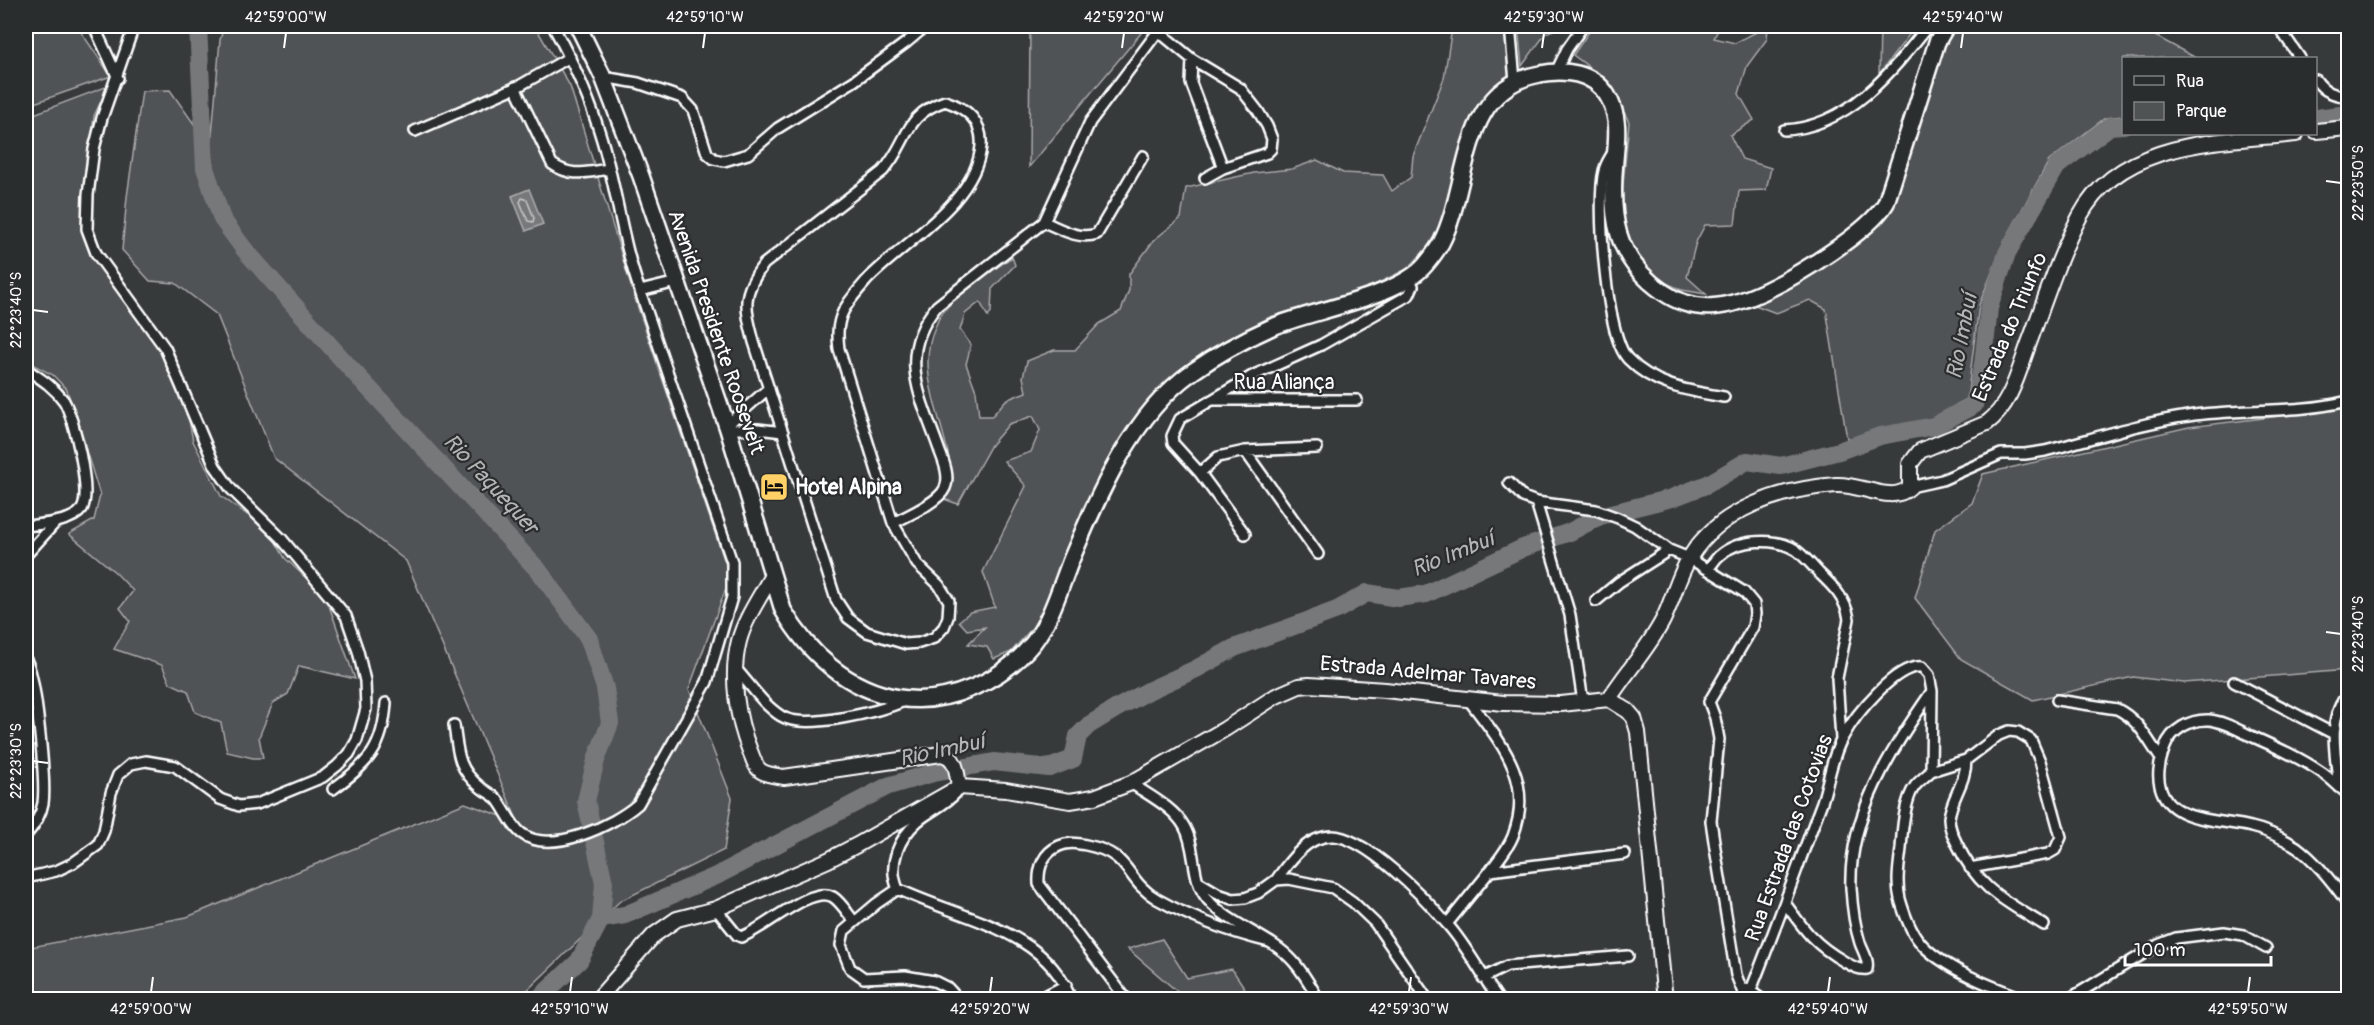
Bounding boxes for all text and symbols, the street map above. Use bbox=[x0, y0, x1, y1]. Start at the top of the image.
text: 42°59'00"W bbox=[245, 8, 327, 27]
text: 42°59'10"W bbox=[666, 8, 744, 27]
text: 42°59'20"W bbox=[1084, 8, 1164, 27]
text: 42°59'30"W bbox=[1504, 8, 1584, 27]
text: 42°59'40"W bbox=[1923, 8, 2003, 27]
legend bbox=[2122, 57, 2317, 135]
text: Rua bbox=[2176, 70, 2204, 93]
text: Parque bbox=[2176, 100, 2226, 123]
text: 22°23'50"S bbox=[2349, 145, 2368, 221]
street label: Avenida Presidente Roosevelt bbox=[661, 206, 771, 458]
street label: Estrada do Triunfo bbox=[1966, 248, 2054, 406]
text: 22°23'40"S bbox=[7, 272, 26, 348]
water label: Rio Imbuí bbox=[1940, 287, 1985, 381]
street label: Rua Aliança bbox=[1233, 369, 1335, 396]
water label: Rio Paquequer bbox=[437, 428, 547, 542]
hotel icon: Hotel Alpina bbox=[758, 471, 790, 503]
place label: Hotel Alpina bbox=[795, 474, 902, 501]
water label: Rio Imbuí bbox=[1407, 523, 1502, 583]
text: 22°23'40"S bbox=[2349, 596, 2368, 672]
street label: Estrada Adelmar Tavares bbox=[1319, 650, 1538, 696]
text: 22°23'30"S bbox=[7, 723, 26, 799]
water label: Rio Imbuí bbox=[897, 726, 991, 773]
street label: Rua Estrada das Cotovias bbox=[1739, 730, 1839, 945]
scale bar bbox=[2125, 929, 2270, 967]
text: 100 m bbox=[2134, 939, 2186, 962]
text: 42°59'00"W bbox=[110, 1000, 192, 1019]
text: 42°59'10"W bbox=[531, 1000, 609, 1019]
text: 42°59'20"W bbox=[950, 1000, 1030, 1019]
text: 42°59'30"W bbox=[1369, 1000, 1449, 1019]
text: 42°59'40"W bbox=[1788, 1000, 1868, 1019]
text: 42°59'50"W bbox=[2208, 1000, 2288, 1019]

